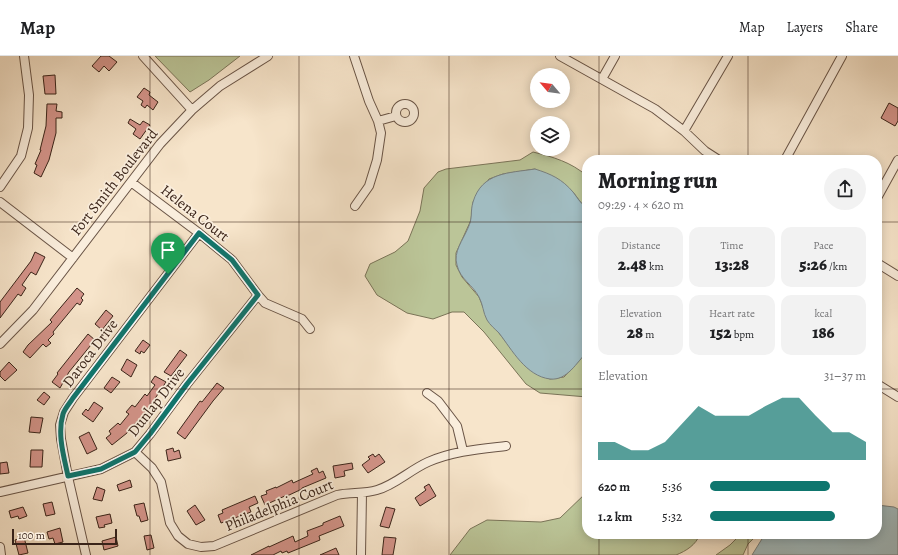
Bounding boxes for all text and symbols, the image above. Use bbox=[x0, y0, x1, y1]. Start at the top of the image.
text: Map bbox=[20, 15, 55, 41]
text: Map bbox=[739, 18, 765, 37]
text: Layers bbox=[787, 18, 823, 37]
text: Share bbox=[845, 18, 878, 37]
north arrow bbox=[530, 68, 570, 108]
map controls bbox=[530, 68, 570, 156]
button: layers bbox=[530, 116, 570, 156]
street label: Fort Smith Boulevard bbox=[66, 124, 163, 240]
text: Morning run bbox=[598, 166, 718, 196]
button: share bbox=[824, 168, 866, 210]
street label: Helena Court bbox=[157, 180, 233, 246]
text: 09:29 · 4 × 620 m bbox=[598, 196, 684, 213]
pin bbox=[151, 233, 185, 274]
text: Distance bbox=[621, 238, 660, 253]
text: Time bbox=[721, 238, 743, 253]
text: Pace bbox=[813, 238, 834, 253]
icon: arrive bbox=[157, 239, 179, 261]
text: 2.48 bbox=[618, 253, 647, 276]
text: 13:28 bbox=[715, 253, 749, 276]
text: 5:26 bbox=[799, 253, 827, 276]
text: km bbox=[647, 259, 664, 274]
text: /km bbox=[827, 259, 847, 274]
text: Elevation bbox=[620, 306, 662, 321]
text: Heart rate bbox=[709, 306, 755, 321]
text: kcal bbox=[815, 306, 832, 321]
street label: Daroca Drive bbox=[58, 315, 122, 391]
text: 28 bbox=[627, 321, 643, 344]
text: 152 bbox=[710, 321, 732, 344]
text: 186 bbox=[812, 321, 834, 344]
text: m bbox=[643, 327, 655, 342]
text: bpm bbox=[732, 327, 754, 342]
street label: Dunlap Drive bbox=[123, 363, 189, 441]
text: Elevation bbox=[598, 367, 648, 384]
text: 31–37 m bbox=[824, 367, 866, 384]
street label: Philadelphia Court bbox=[222, 474, 336, 536]
text: 620 m bbox=[598, 478, 630, 495]
text: 5:36 bbox=[662, 478, 682, 495]
text: 1.2 km bbox=[598, 508, 632, 525]
text: 5:32 bbox=[662, 508, 682, 525]
scale bar bbox=[12, 527, 117, 546]
text: 100 m bbox=[18, 528, 45, 543]

